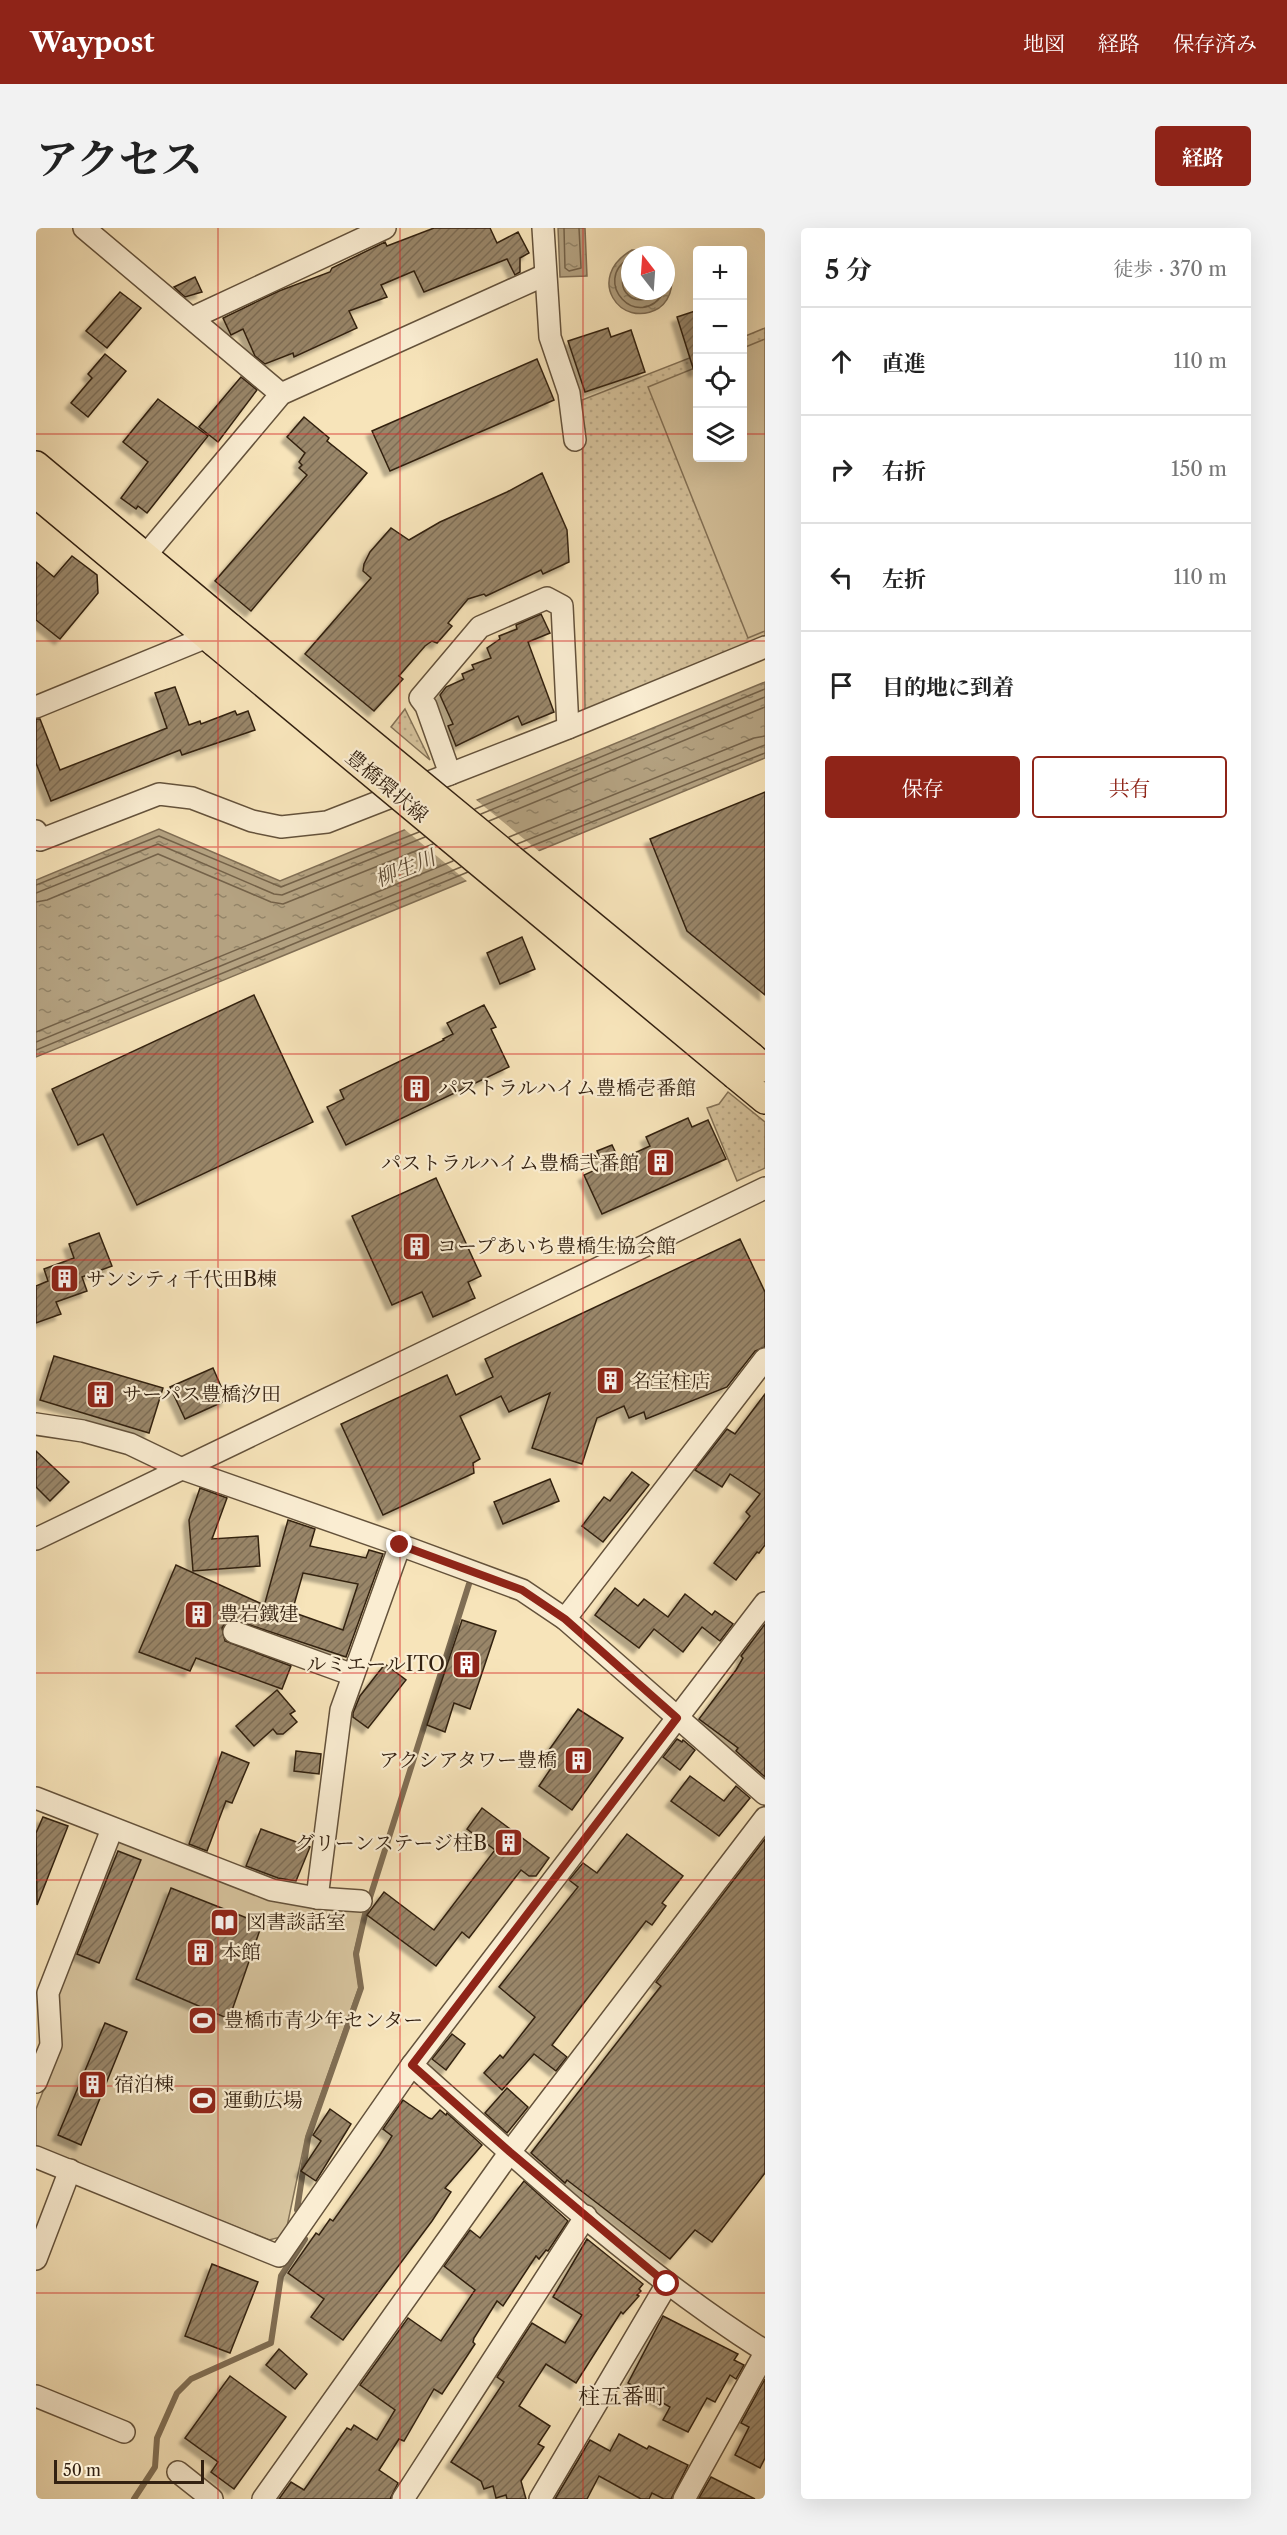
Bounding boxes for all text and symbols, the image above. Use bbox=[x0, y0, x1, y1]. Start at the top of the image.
text: Waypost bbox=[30, 25, 154, 59]
text: 地図 bbox=[1023, 31, 1065, 56]
text: 経路 bbox=[1098, 31, 1140, 56]
text: 保存済み bbox=[1173, 31, 1257, 56]
button: 経路 bbox=[1155, 126, 1251, 186]
text: アクセス bbox=[36, 133, 203, 185]
north arrow bbox=[621, 246, 675, 300]
map controls bbox=[693, 246, 747, 462]
button: + bbox=[693, 246, 747, 300]
text: 5 分 bbox=[825, 254, 872, 286]
text: 徒歩 · 370 m bbox=[1113, 257, 1227, 281]
button: − bbox=[693, 300, 747, 354]
icon: ahead bbox=[825, 345, 858, 378]
text: 110 m bbox=[1174, 349, 1227, 373]
text: 直進 bbox=[882, 350, 926, 377]
button: locate bbox=[693, 354, 747, 408]
button: layers bbox=[693, 408, 747, 462]
icon: right bbox=[825, 453, 858, 486]
text: 150 m bbox=[1171, 457, 1227, 481]
text: 右折 bbox=[882, 458, 926, 485]
icon: left bbox=[825, 561, 858, 594]
text: 110 m bbox=[1174, 565, 1227, 589]
text: 左折 bbox=[882, 566, 926, 593]
icon: arrive bbox=[825, 669, 858, 702]
text: 目的地に到着 bbox=[882, 674, 1014, 701]
street label: 豊橋環状線 bbox=[341, 745, 433, 827]
button: 保存 bbox=[825, 756, 1020, 818]
button: 共有 bbox=[1032, 756, 1227, 818]
water label: 柳生川 bbox=[371, 844, 441, 891]
building icon: パストラルハイム豊橋壱番館 bbox=[401, 1072, 433, 1104]
place label: パストラルハイム豊橋壱番館 bbox=[438, 1076, 696, 1100]
building icon: パストラルハイム豊橋弐番館 bbox=[644, 1147, 676, 1179]
place label: パストラルハイム豊橋弐番館 bbox=[381, 1151, 639, 1175]
building icon: コープあいち豊橋生協会館 bbox=[400, 1230, 432, 1262]
place label: コープあいち豊橋生協会館 bbox=[437, 1234, 676, 1258]
building icon: サンシティ千代田B棟 bbox=[49, 1263, 81, 1295]
place label: サンシティ千代田B棟 bbox=[86, 1267, 277, 1291]
building icon: 名宝柱店 bbox=[594, 1365, 626, 1397]
place label: 名宝柱店 bbox=[631, 1369, 711, 1393]
building icon: サーパス豊橋汐田 bbox=[85, 1378, 117, 1410]
place label: サーパス豊橋汐田 bbox=[122, 1382, 281, 1406]
route end bbox=[386, 1531, 412, 1557]
building icon: 豊岩鐵建 bbox=[182, 1598, 214, 1630]
place label: 豊岩鐵建 bbox=[219, 1602, 299, 1626]
building icon: ルミエールITO bbox=[450, 1648, 482, 1680]
place label: ルミエールITO bbox=[306, 1652, 445, 1676]
building icon: アクシアタワー豊橋 bbox=[562, 1744, 594, 1776]
place label: アクシアタワー豊橋 bbox=[379, 1748, 557, 1772]
building icon: グリーンステージ柱B bbox=[492, 1827, 524, 1859]
place label: グリーンステージ柱B bbox=[295, 1831, 487, 1855]
library icon: 図書談話室 bbox=[209, 1906, 241, 1938]
place label: 図書談話室 bbox=[246, 1910, 346, 1934]
building icon: 本館 bbox=[184, 1936, 216, 1968]
place label: 本館 bbox=[221, 1940, 261, 1964]
sports icon: 豊橋市青少年センター bbox=[187, 2004, 219, 2036]
place label: 豊橋市青少年センター bbox=[224, 2008, 423, 2032]
building icon: 宿泊棟 bbox=[77, 2068, 109, 2100]
place label: 宿泊棟 bbox=[114, 2072, 174, 2096]
sports icon: 運動広場 bbox=[186, 2084, 218, 2116]
place label: 運動広場 bbox=[223, 2088, 303, 2112]
route start bbox=[653, 2270, 679, 2296]
district label: 柱五番町 bbox=[578, 2383, 666, 2410]
scale bar bbox=[54, 2457, 204, 2484]
text: 50 m bbox=[63, 2460, 101, 2480]

